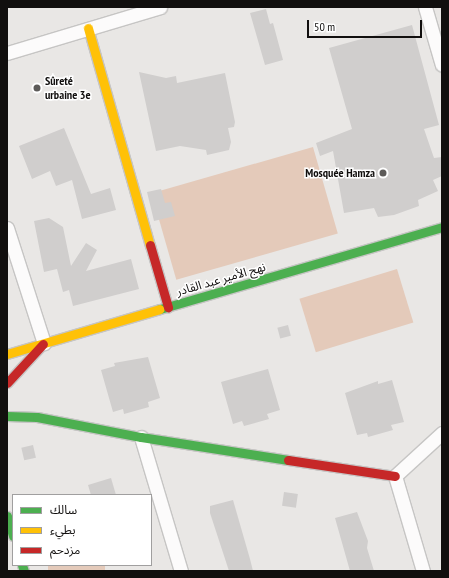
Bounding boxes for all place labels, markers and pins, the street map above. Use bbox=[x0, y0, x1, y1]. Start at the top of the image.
place label: Sûreté urbaine 3e bbox=[45, 74, 91, 102]
marker: Sûreté urbaine 3e bbox=[32, 83, 42, 93]
place label: Mosquée Hamza bbox=[305, 166, 375, 180]
marker: Mosquée Hamza bbox=[378, 168, 388, 178]

